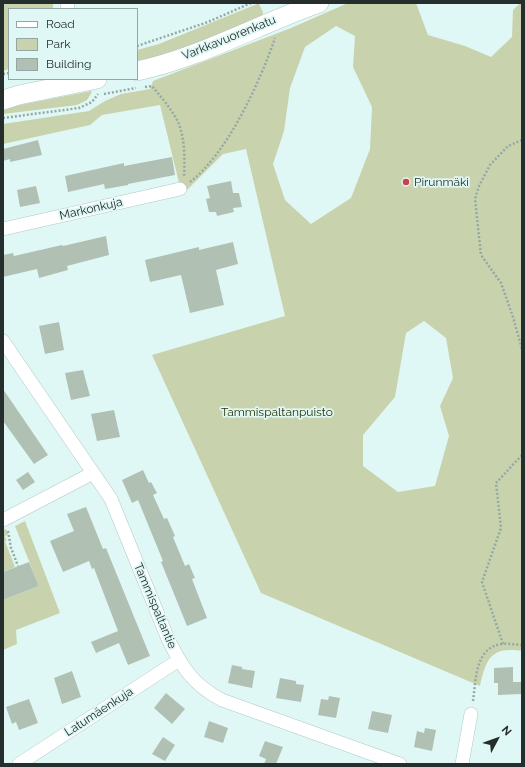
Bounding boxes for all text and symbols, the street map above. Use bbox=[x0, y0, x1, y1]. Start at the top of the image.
legend bbox=[8, 8, 138, 80]
street label: Varkkavuorenkatu bbox=[180, 13, 278, 63]
text: Road bbox=[46, 17, 75, 31]
text: Park bbox=[46, 37, 71, 51]
text: Building bbox=[46, 57, 92, 71]
place label: Pirunmäki bbox=[414, 175, 469, 189]
marker: Pirunmäki bbox=[401, 177, 411, 187]
street label: Markonkuja bbox=[58, 195, 124, 223]
park label: Tammispaltanpuisto bbox=[221, 405, 333, 419]
street label: Tammispaltantie bbox=[131, 561, 179, 651]
street label: Latumäenkuja bbox=[62, 684, 136, 740]
north arrow bbox=[477, 719, 517, 759]
text: N bbox=[499, 723, 514, 738]

